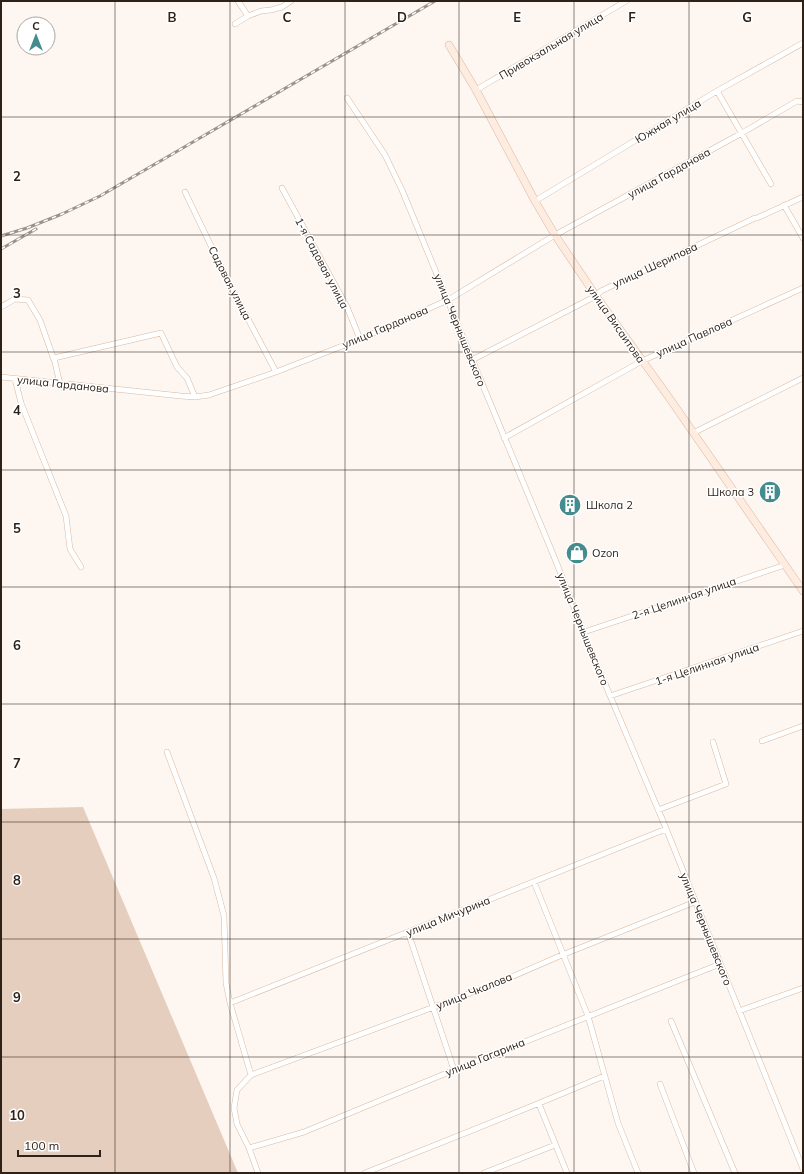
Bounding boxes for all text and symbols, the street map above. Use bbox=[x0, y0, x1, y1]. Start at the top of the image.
text: B bbox=[168, 9, 177, 25]
text: C bbox=[283, 9, 292, 25]
text: D bbox=[397, 9, 407, 25]
street label: Привокзальная улица bbox=[496, 9, 606, 83]
text: E bbox=[513, 9, 521, 25]
text: F bbox=[628, 9, 636, 25]
text: G bbox=[742, 9, 752, 25]
north arrow bbox=[16, 16, 56, 56]
text: С bbox=[32, 19, 40, 33]
street label: Южная улица bbox=[632, 96, 704, 146]
street label: улица Гарданова bbox=[625, 145, 713, 201]
text: 2 bbox=[13, 168, 21, 184]
street label: 1-я Садовая улица bbox=[292, 215, 352, 311]
street label: улица Шерипова bbox=[610, 239, 700, 291]
street label: Садовая улица bbox=[205, 244, 255, 322]
street label: улица Чернышевского bbox=[431, 272, 489, 388]
street label: улица Висаитова bbox=[584, 282, 648, 366]
text: 3 bbox=[13, 285, 21, 301]
street label: улица Гарданова bbox=[340, 303, 430, 351]
street label: улица Павлова bbox=[654, 314, 734, 360]
street label: улица Гарданова bbox=[16, 372, 110, 396]
text: 4 bbox=[13, 402, 21, 418]
building icon: Школа 3 bbox=[757, 479, 783, 505]
place label: Школа 3 bbox=[707, 485, 754, 499]
building icon: Школа 2 bbox=[557, 492, 583, 518]
place label: Школа 2 bbox=[586, 498, 633, 512]
text: 5 bbox=[13, 520, 21, 536]
shop icon: Ozon bbox=[564, 540, 590, 566]
place label: Ozon bbox=[592, 546, 619, 560]
street label: улица Чернышевского bbox=[554, 571, 612, 687]
street label: 2-я Целинная улица bbox=[630, 574, 738, 622]
text: 6 bbox=[13, 637, 21, 653]
street label: 1-я Целинная улица bbox=[653, 640, 761, 688]
text: 7 bbox=[13, 755, 21, 771]
street label: улица Чернышевского bbox=[677, 871, 735, 987]
text: 8 bbox=[13, 872, 21, 888]
street label: улица Мичурина bbox=[404, 893, 492, 939]
street label: улица Чкалова bbox=[434, 969, 514, 1013]
text: 9 bbox=[13, 989, 21, 1005]
street label: улица Гагарина bbox=[443, 1035, 527, 1079]
text: 10 bbox=[9, 1107, 25, 1123]
scale bar bbox=[18, 1132, 100, 1158]
text: 100 m bbox=[24, 1138, 59, 1153]

